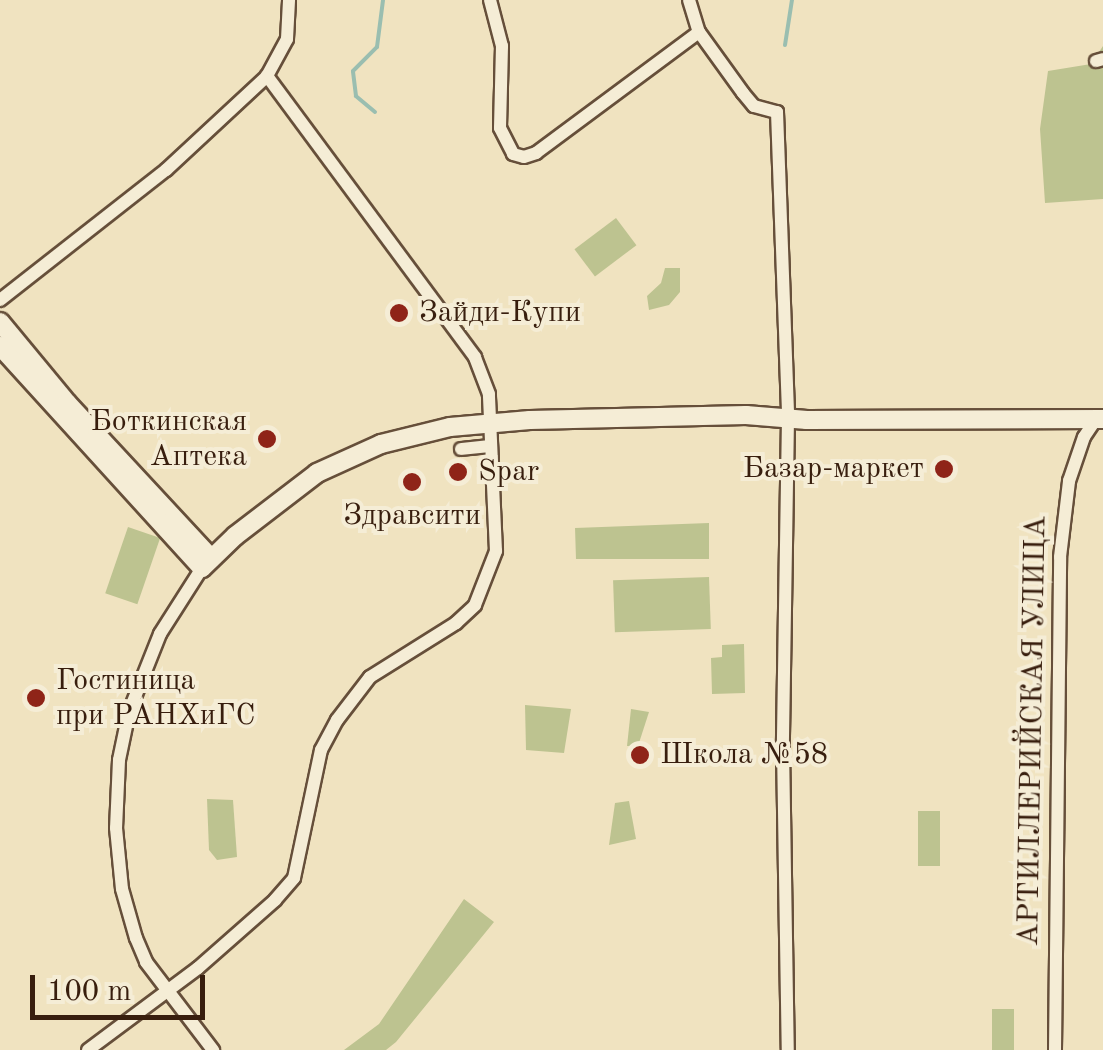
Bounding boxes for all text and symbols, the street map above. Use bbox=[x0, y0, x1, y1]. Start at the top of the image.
place label: Зайди-Купи bbox=[419, 295, 581, 331]
marker: Зайди-Купи bbox=[388, 302, 410, 324]
place label: Боткинская Аптека bbox=[91, 404, 247, 474]
marker: Боткинская Аптека bbox=[256, 428, 278, 450]
place label: Базар-маркет bbox=[743, 451, 924, 487]
place label: Spar bbox=[478, 454, 539, 490]
marker: Базар-маркет bbox=[933, 458, 955, 480]
marker: Spar bbox=[447, 461, 469, 483]
marker: Здравсити bbox=[401, 471, 423, 493]
place label: Здравсити bbox=[343, 498, 481, 534]
street label: АРТИЛЛЕРИЙСКАЯ УЛИЦА bbox=[1011, 515, 1055, 947]
place label: Гостиница при РАНХиГС bbox=[56, 663, 256, 734]
marker: Гостиница при РАНХиГС bbox=[25, 687, 47, 709]
place label: Школа №58 bbox=[660, 737, 828, 773]
marker: Школа №58 bbox=[629, 744, 651, 766]
scale bar bbox=[35, 955, 210, 1017]
text: 100 m bbox=[47, 977, 131, 1007]

